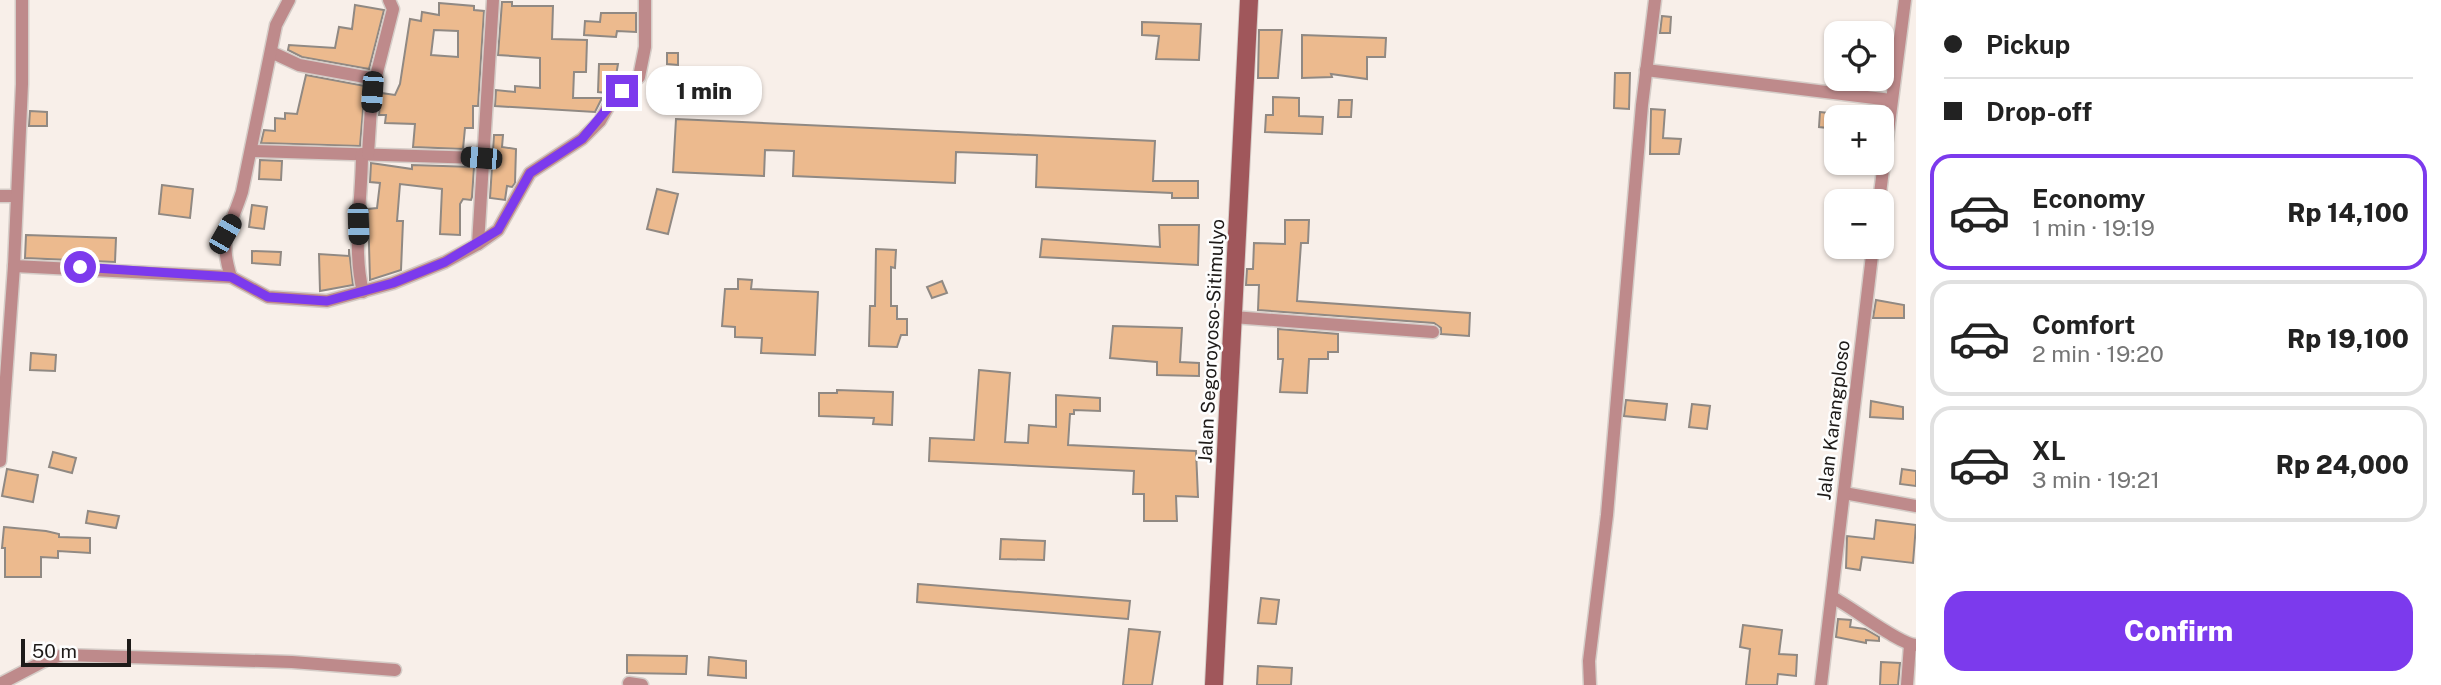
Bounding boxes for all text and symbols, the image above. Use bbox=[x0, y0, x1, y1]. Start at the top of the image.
map controls bbox=[1824, 21, 1894, 259]
button: locate bbox=[1824, 21, 1894, 91]
text: Pickup bbox=[1986, 29, 2070, 60]
callout: 1 min bbox=[646, 66, 762, 116]
car bbox=[361, 70, 384, 114]
route end bbox=[606, 75, 638, 107]
text: 1 min bbox=[676, 77, 732, 104]
text: Drop-off bbox=[1986, 96, 2092, 127]
button: + bbox=[1824, 105, 1894, 175]
car bbox=[460, 146, 503, 170]
icon: car bbox=[1948, 181, 2011, 244]
text: Economy bbox=[2032, 183, 2145, 214]
button: − bbox=[1824, 189, 1894, 259]
text: Rp 14,100 bbox=[2287, 197, 2409, 228]
car bbox=[347, 203, 370, 245]
car bbox=[206, 211, 245, 257]
text: 1 min · 19:19 bbox=[2032, 214, 2155, 241]
street label: Jalan Segoroyoso-Sitimulyo bbox=[1194, 218, 1228, 464]
route start bbox=[64, 251, 96, 283]
icon: car bbox=[1948, 307, 2011, 370]
text: Comfort bbox=[2032, 309, 2135, 340]
text: Rp 19,100 bbox=[2287, 323, 2409, 354]
street label: Jalan Karangploso bbox=[1812, 339, 1854, 501]
text: 2 min · 19:20 bbox=[2032, 340, 2164, 367]
icon: car bbox=[1948, 433, 2011, 496]
text: XL bbox=[2032, 435, 2066, 466]
text: Rp 24,000 bbox=[2276, 449, 2409, 480]
text: 3 min · 19:21 bbox=[2032, 466, 2160, 493]
button: Confirm bbox=[1944, 591, 2413, 671]
scale bar bbox=[21, 636, 131, 668]
text: 50 m bbox=[32, 640, 77, 662]

